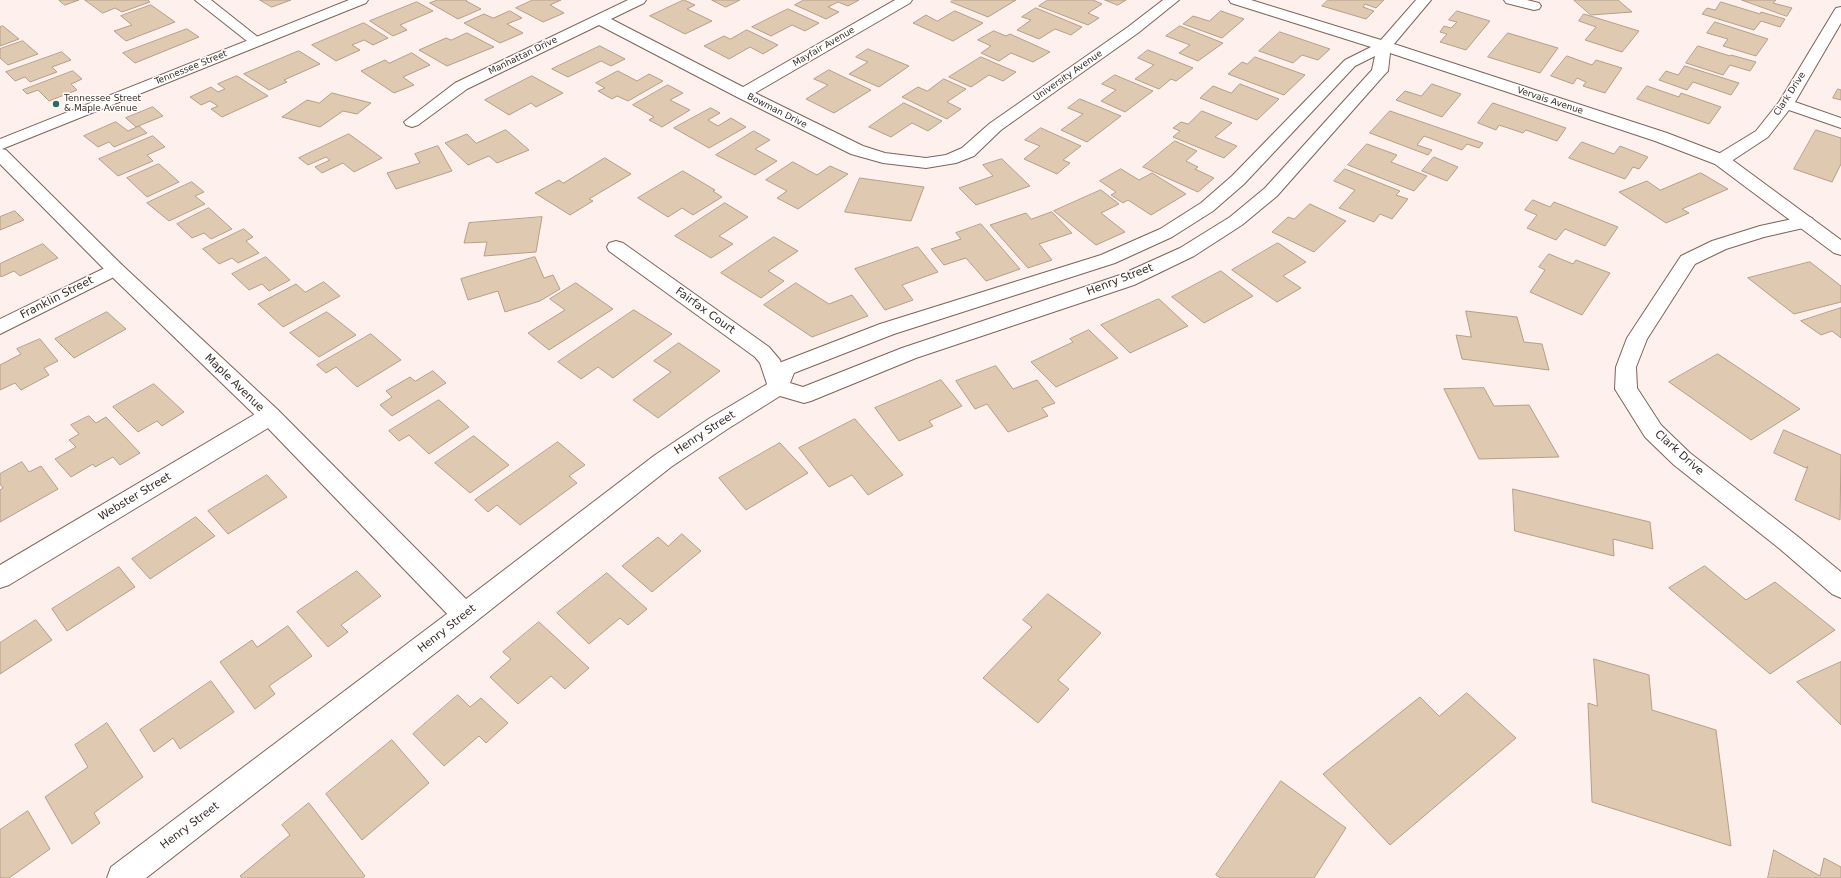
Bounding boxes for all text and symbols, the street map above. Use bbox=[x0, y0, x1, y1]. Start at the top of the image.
street label: Mayfair Avenue bbox=[791, 25, 857, 69]
street label: Manhattan Drive bbox=[487, 35, 559, 77]
street label: University Avenue bbox=[1031, 48, 1105, 104]
street label: Tennessee Street bbox=[153, 49, 229, 87]
street label: Clark Drive bbox=[1772, 70, 1808, 118]
street label: Vervais Avenue bbox=[1516, 85, 1584, 117]
street label: Bowman Drive bbox=[745, 91, 809, 131]
place label: Tennessee Street & Maple Avenue bbox=[64, 94, 141, 115]
marker: Tennessee Street & Maple Avenue bbox=[51, 99, 61, 109]
street label: Henry Street bbox=[1085, 261, 1155, 299]
street label: Franklin Street bbox=[18, 274, 96, 322]
street label: Fairfax Court bbox=[673, 285, 737, 337]
street label: Maple Avenue bbox=[202, 351, 266, 415]
street label: Henry Street bbox=[672, 408, 738, 458]
street label: Clark Drive bbox=[1652, 428, 1706, 478]
street label: Webster Street bbox=[96, 470, 174, 524]
street label: Henry Street bbox=[415, 602, 479, 656]
street label: Henry Street bbox=[158, 800, 222, 852]

